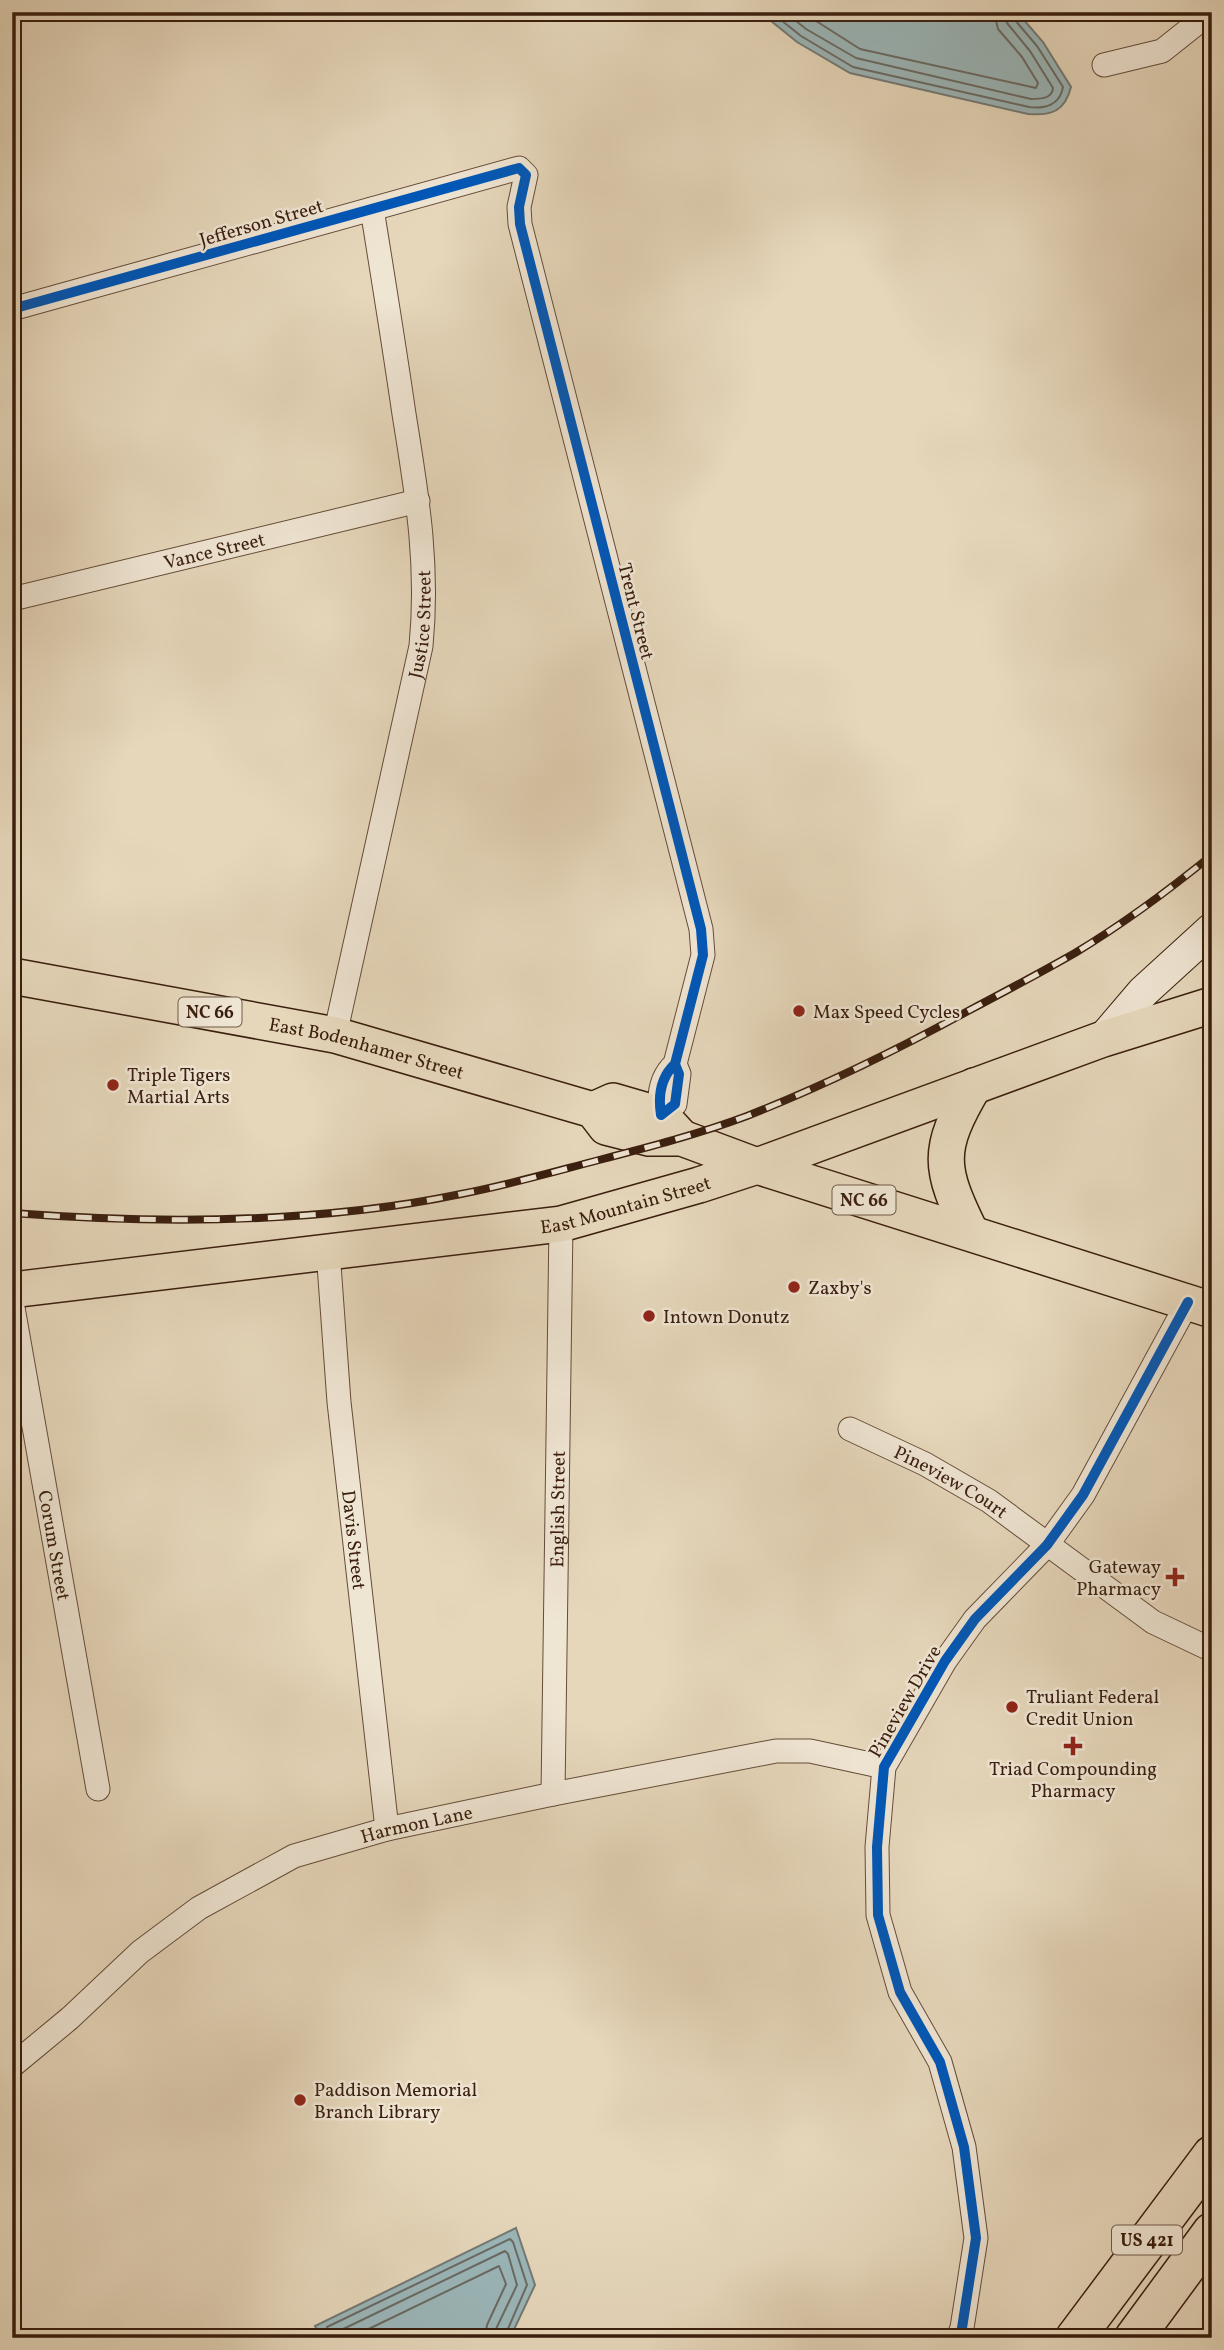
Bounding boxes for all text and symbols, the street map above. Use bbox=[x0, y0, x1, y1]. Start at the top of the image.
street label: Jefferson Street bbox=[196, 194, 327, 254]
street label: Vance Street bbox=[161, 527, 268, 577]
street label: Trent Street bbox=[610, 560, 660, 663]
street label: Justice Street bbox=[403, 569, 439, 681]
road number: NC 66 bbox=[178, 998, 242, 1027]
place label: Max Speed Cycles bbox=[813, 1000, 960, 1026]
marker: Max Speed Cycles bbox=[791, 1003, 807, 1019]
street label: East Bodenhamer Street bbox=[267, 1012, 467, 1087]
place label: Triple Tigers Martial Arts bbox=[127, 1063, 230, 1111]
marker: Triple Tigers Martial Arts bbox=[105, 1077, 121, 1093]
street label: East Mountain Street bbox=[539, 1171, 715, 1241]
road number: NC 66 bbox=[832, 1185, 896, 1214]
place label: Zaxby's bbox=[808, 1276, 872, 1302]
marker: Zaxby's bbox=[786, 1279, 802, 1295]
place label: Intown Donutz bbox=[663, 1305, 790, 1331]
marker: Intown Donutz bbox=[641, 1308, 657, 1324]
street label: Pineview Court bbox=[889, 1440, 1013, 1526]
street label: English Street bbox=[545, 1450, 573, 1568]
street label: Corum Street bbox=[30, 1488, 76, 1603]
street label: Davis Street bbox=[334, 1489, 371, 1592]
place label: Gateway Pharmacy bbox=[1076, 1555, 1161, 1603]
marker: Gateway Pharmacy bbox=[1167, 1569, 1183, 1585]
street label: Pineview Drive bbox=[863, 1641, 948, 1763]
place label: Truliant Federal Credit Union bbox=[1026, 1685, 1160, 1733]
marker: Truliant Federal Credit Union bbox=[1004, 1699, 1020, 1715]
marker: Triad Compounding Pharmacy bbox=[1065, 1738, 1081, 1754]
place label: Triad Compounding Pharmacy bbox=[989, 1757, 1157, 1805]
street label: Harmon Lane bbox=[358, 1800, 475, 1851]
place label: Paddison Memorial Branch Library bbox=[314, 2078, 477, 2126]
marker: Paddison Memorial Branch Library bbox=[292, 2092, 308, 2108]
road number: US 421 bbox=[1112, 2226, 1182, 2254]

